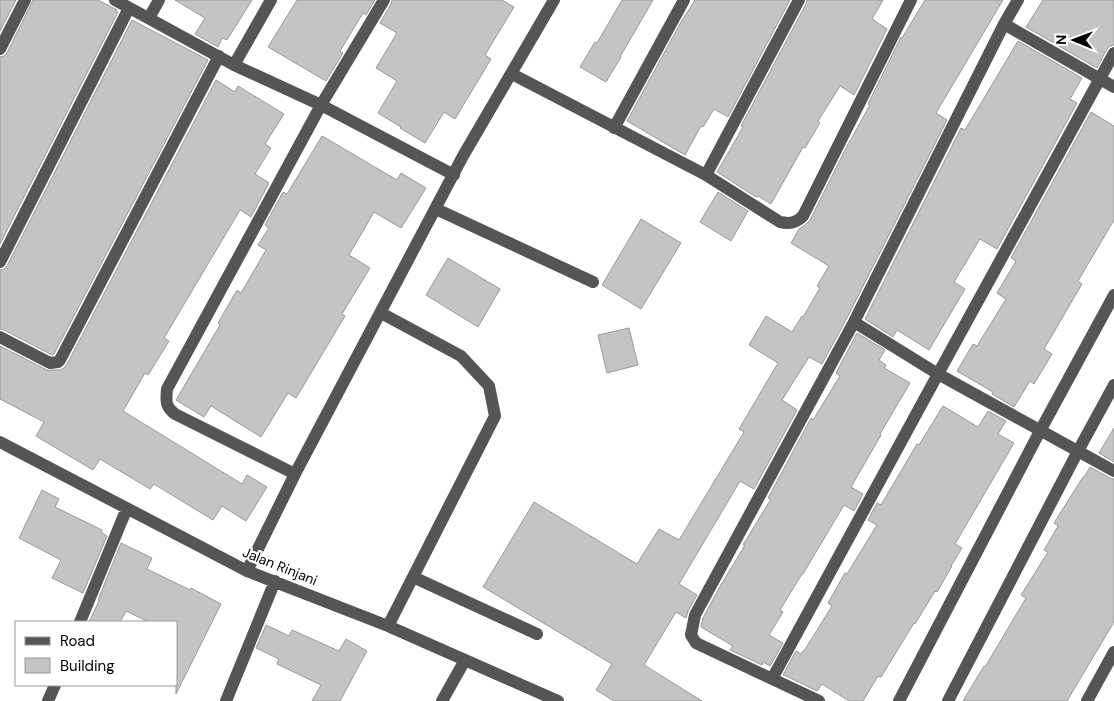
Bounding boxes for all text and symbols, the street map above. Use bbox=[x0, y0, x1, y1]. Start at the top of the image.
north arrow bbox=[1049, 15, 1099, 65]
text: N bbox=[1052, 35, 1070, 45]
street label: Jalan Rinjani bbox=[240, 543, 320, 589]
legend bbox=[15, 621, 178, 686]
text: Road bbox=[60, 631, 95, 651]
text: Building bbox=[60, 656, 115, 676]

